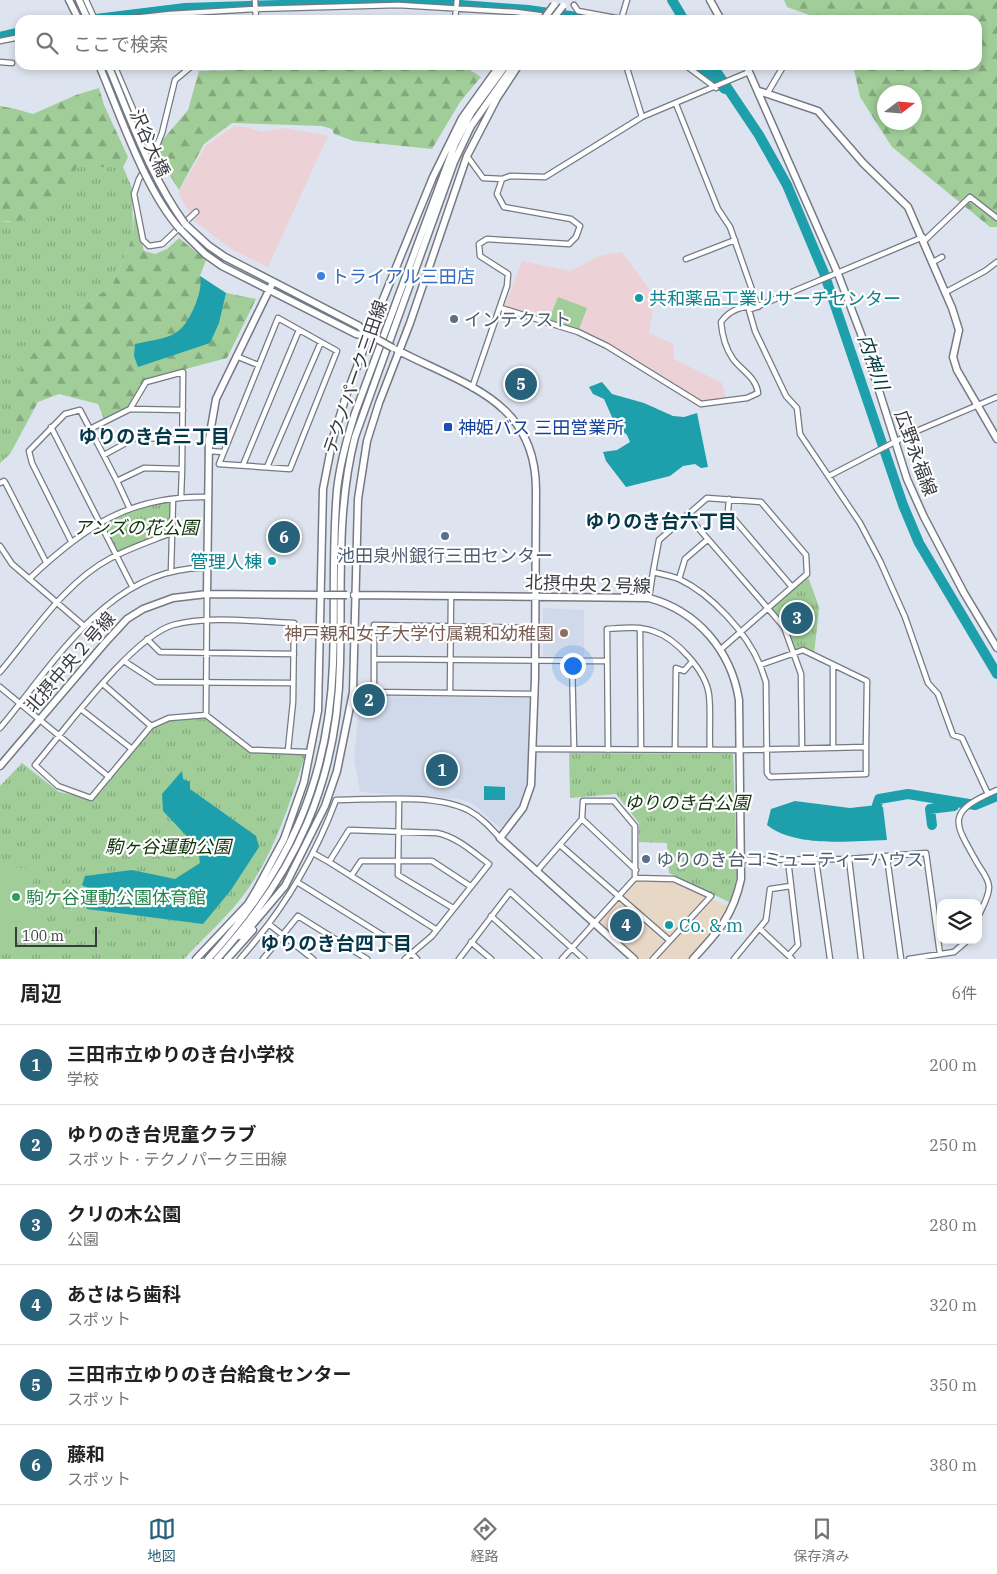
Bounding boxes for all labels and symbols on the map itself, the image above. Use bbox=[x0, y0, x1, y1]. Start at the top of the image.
north arrow bbox=[877, 85, 922, 130]
street label: 沢谷大橋 bbox=[125, 105, 175, 181]
place label: トライアル三田店 bbox=[331, 265, 475, 288]
marker: トライアル三田店 bbox=[315, 270, 327, 282]
place label: 共和薬品工業リサーチセンター bbox=[649, 287, 901, 310]
marker: 共和薬品工業リサーチセンター bbox=[633, 292, 645, 304]
street label: テクノパーク三田線 bbox=[318, 297, 392, 457]
place label: インテクスト bbox=[464, 308, 571, 331]
marker: インテクスト bbox=[448, 313, 460, 325]
water label: 内神川 bbox=[853, 331, 895, 395]
pin: 5 bbox=[505, 365, 537, 403]
street label: 広野永福線 bbox=[890, 407, 942, 499]
place label: 神姫バス 三田営業所 bbox=[458, 416, 624, 439]
marker: 神姫バス 三田営業所 bbox=[442, 421, 454, 433]
district label: ゆりのき台三丁目 bbox=[78, 424, 230, 448]
district label: ゆりのき台六丁目 bbox=[585, 509, 737, 533]
park label: アンズの花公園 bbox=[74, 516, 201, 539]
pin: 6 bbox=[268, 518, 300, 556]
marker: 池田泉州銀行三田センター bbox=[439, 530, 451, 542]
place label: 池田泉州銀行三田センター bbox=[337, 544, 553, 567]
place label: 管理人棟 bbox=[190, 550, 262, 573]
marker: 管理人棟 bbox=[266, 555, 278, 567]
street label: 北摂中央２号線 bbox=[525, 570, 651, 598]
pin: 3 bbox=[781, 599, 813, 637]
street label: 北摂中央２号線 bbox=[20, 607, 120, 717]
place label: 神戸親和女子大学付属親和幼稚園 bbox=[284, 622, 554, 645]
marker: 神戸親和女子大学付属親和幼稚園 bbox=[558, 627, 570, 639]
your location bbox=[560, 653, 586, 679]
pin: 2 bbox=[353, 681, 385, 719]
pin: 1 bbox=[426, 751, 458, 789]
park label: ゆりのき台公園 bbox=[624, 791, 753, 814]
park label: 駒ヶ谷運動公園 bbox=[105, 835, 234, 858]
place label: ゆりのき台コミュニティーハウス bbox=[656, 848, 924, 871]
marker: ゆりのき台コミュニティーハウス bbox=[640, 853, 652, 865]
place label: 駒ケ谷運動公園体育館 bbox=[26, 886, 206, 909]
marker: 駒ケ谷運動公園体育館 bbox=[10, 891, 22, 903]
pin: 4 bbox=[610, 906, 642, 944]
place label: Co. & m bbox=[679, 914, 743, 937]
marker: Co. & m bbox=[663, 919, 675, 931]
scale bar bbox=[15, 924, 98, 947]
district label: ゆりのき台四丁目 bbox=[260, 931, 412, 955]

